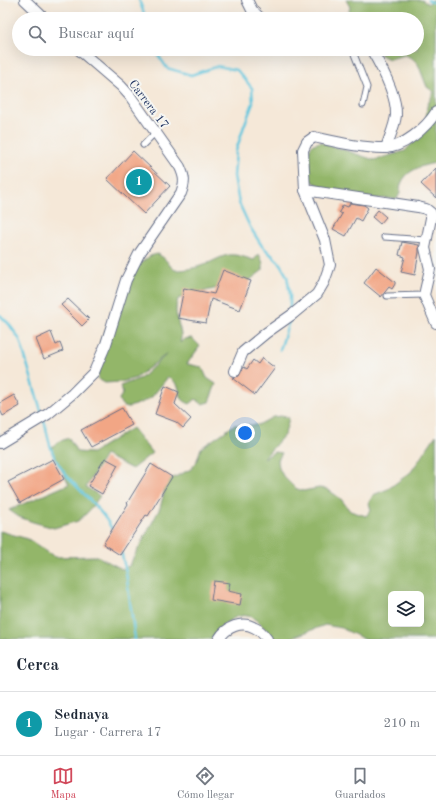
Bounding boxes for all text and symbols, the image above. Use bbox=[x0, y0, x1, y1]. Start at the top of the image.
search box bbox=[12, 12, 424, 56]
icon: search bbox=[26, 23, 48, 45]
text: Buscar aquí bbox=[58, 27, 134, 42]
street label: Carrera 17 bbox=[126, 78, 170, 131]
pin: 1 bbox=[126, 167, 152, 197]
your location bbox=[235, 423, 255, 443]
map controls bbox=[388, 591, 424, 627]
button: layers bbox=[388, 591, 424, 627]
text: Cerca bbox=[16, 657, 59, 674]
text: Sednaya bbox=[54, 708, 109, 723]
text: 1 bbox=[25, 717, 33, 730]
text: 210 m bbox=[383, 717, 420, 730]
text: Lugar · Carrera 17 bbox=[54, 726, 162, 739]
tab: Mapa bbox=[50, 765, 76, 803]
tab: Cómo llegar bbox=[177, 765, 234, 803]
tab: Guardados bbox=[335, 765, 386, 803]

